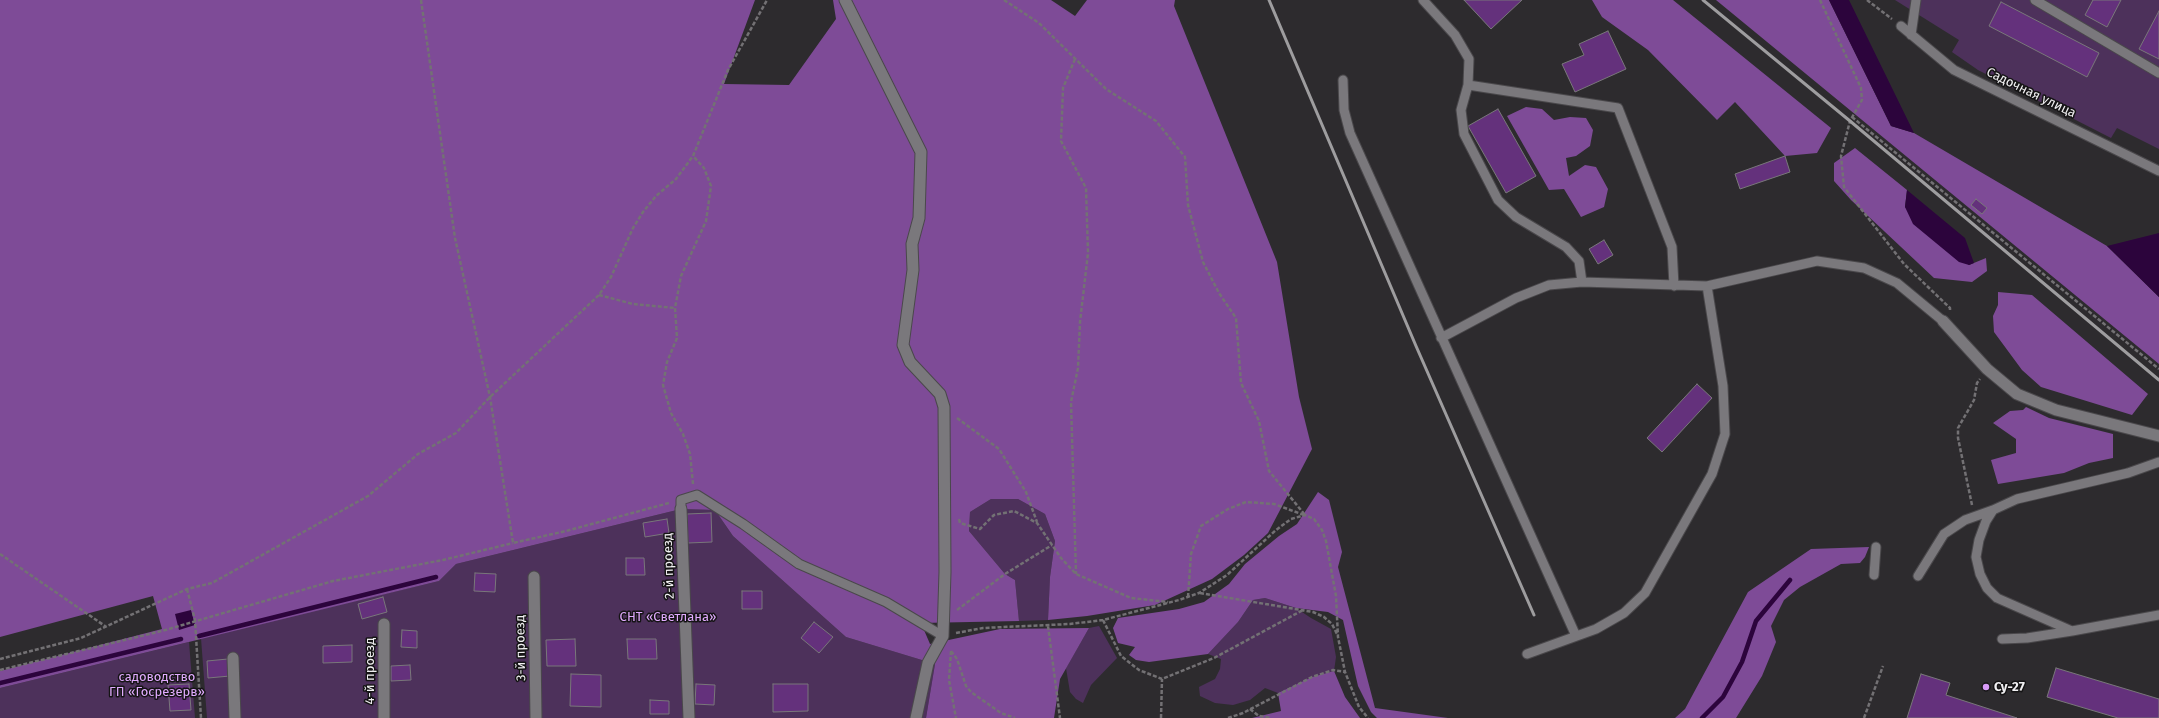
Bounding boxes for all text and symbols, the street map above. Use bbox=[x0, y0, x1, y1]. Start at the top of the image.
street label: Садочная улица bbox=[1984, 65, 2078, 121]
street label: 2-й проезд bbox=[660, 533, 678, 599]
park label: СНТ «Светлана» bbox=[620, 609, 716, 625]
street label: 3-й проезд bbox=[513, 615, 529, 681]
street label: 4-й проезд bbox=[362, 638, 378, 704]
park label: садоводство ГП «Госрезерв» bbox=[109, 669, 205, 700]
place label: Су-27 bbox=[1994, 679, 2025, 695]
marker: Су-27 bbox=[1981, 682, 1991, 692]

